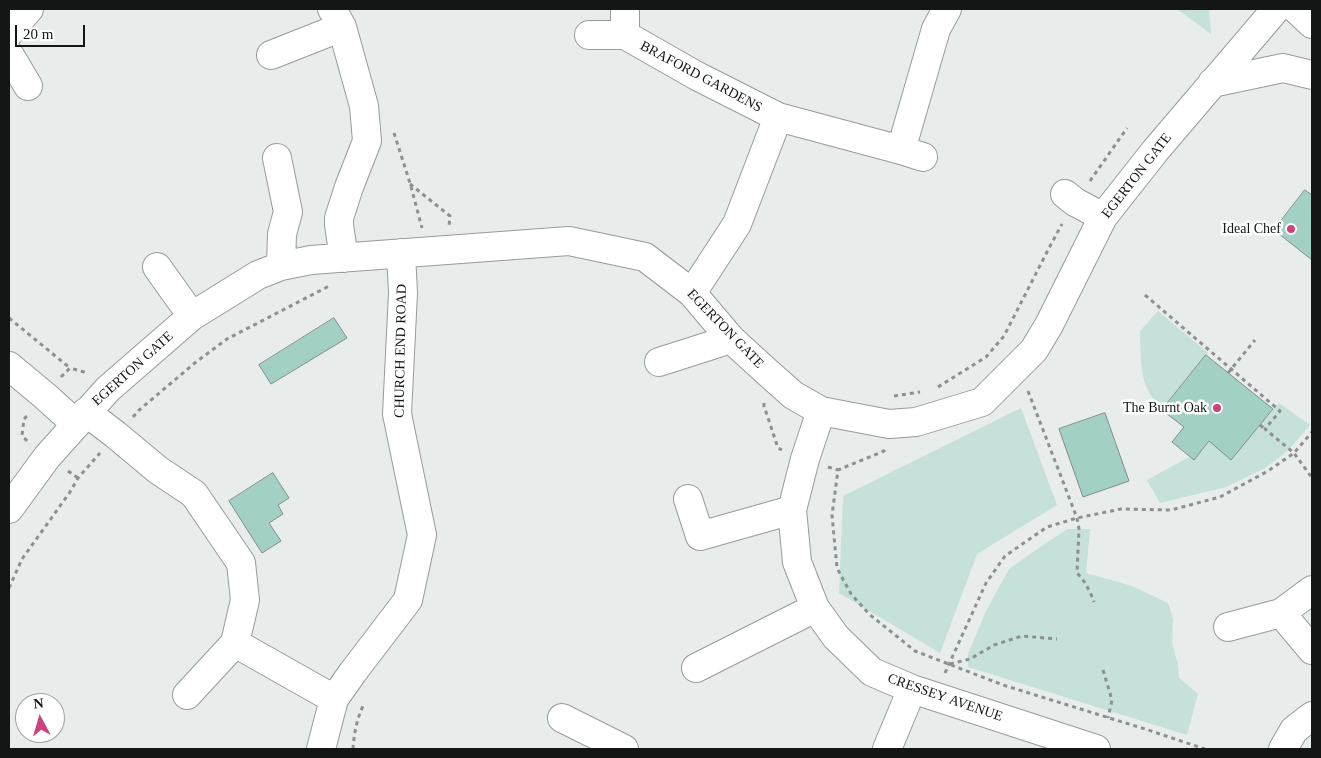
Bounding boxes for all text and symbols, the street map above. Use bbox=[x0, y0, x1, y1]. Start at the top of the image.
scale bar bbox=[18, 15, 88, 47]
text: 20 m bbox=[23, 26, 53, 42]
street label: BRAFORD GARDENS bbox=[637, 38, 765, 116]
street label: EGERTON GATE bbox=[1099, 130, 1175, 222]
place label: Ideal Chef bbox=[1222, 221, 1281, 237]
marker: Ideal Chef bbox=[1285, 223, 1297, 235]
street label: CHURCH END ROAD bbox=[391, 284, 411, 418]
street label: EGERTON GATE bbox=[683, 286, 767, 372]
street label: EGERTON GATE bbox=[89, 328, 177, 410]
place label: The Burnt Oak bbox=[1123, 400, 1207, 416]
marker: The Burnt Oak bbox=[1211, 402, 1223, 414]
street label: CRESSEY AVENUE bbox=[885, 670, 1005, 726]
north arrow bbox=[15, 693, 65, 743]
text: N bbox=[33, 696, 44, 712]

